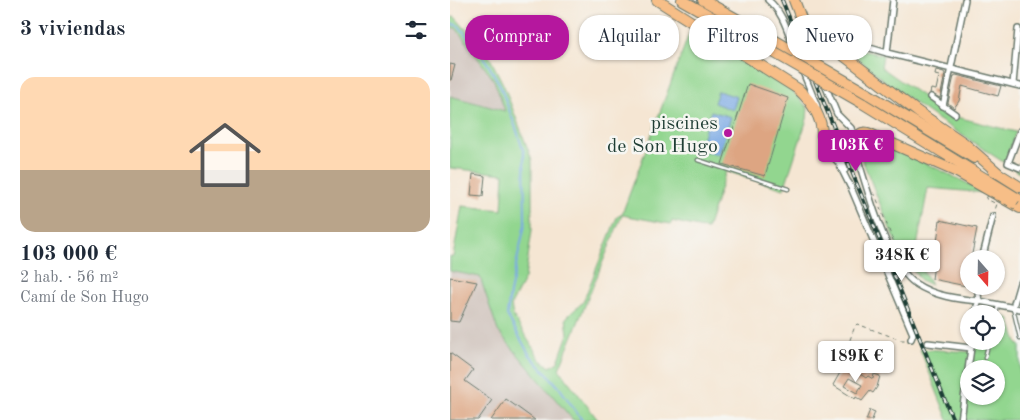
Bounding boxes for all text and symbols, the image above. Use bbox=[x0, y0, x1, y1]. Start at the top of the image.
chip: Comprar bbox=[465, 15, 569, 60]
chip: Alquilar bbox=[579, 15, 679, 60]
chip: Filtros bbox=[689, 15, 777, 60]
chip: Nuevo bbox=[787, 15, 872, 60]
icon: filters bbox=[402, 16, 430, 44]
text: 3 viviendas bbox=[20, 19, 125, 40]
icon: home bbox=[180, 110, 270, 200]
place label: piscines de Son Hugo bbox=[607, 114, 718, 157]
marker: piscines de Son Hugo bbox=[722, 127, 734, 139]
pin: 103K € bbox=[815, 130, 897, 172]
text: 103K € bbox=[829, 138, 883, 154]
pin: 348K € bbox=[861, 240, 943, 282]
text: 103 000 € bbox=[20, 244, 117, 265]
text: 348K € bbox=[875, 248, 929, 264]
north arrow bbox=[960, 250, 1005, 295]
map controls bbox=[960, 250, 1005, 405]
text: 2 hab. · 56 m² bbox=[20, 270, 118, 286]
text: Camí de Son Hugo bbox=[20, 290, 149, 306]
button: locate bbox=[960, 305, 1005, 350]
pin: 189K € bbox=[815, 340, 897, 383]
text: 189K € bbox=[829, 349, 883, 365]
button: layers bbox=[960, 360, 1005, 405]

